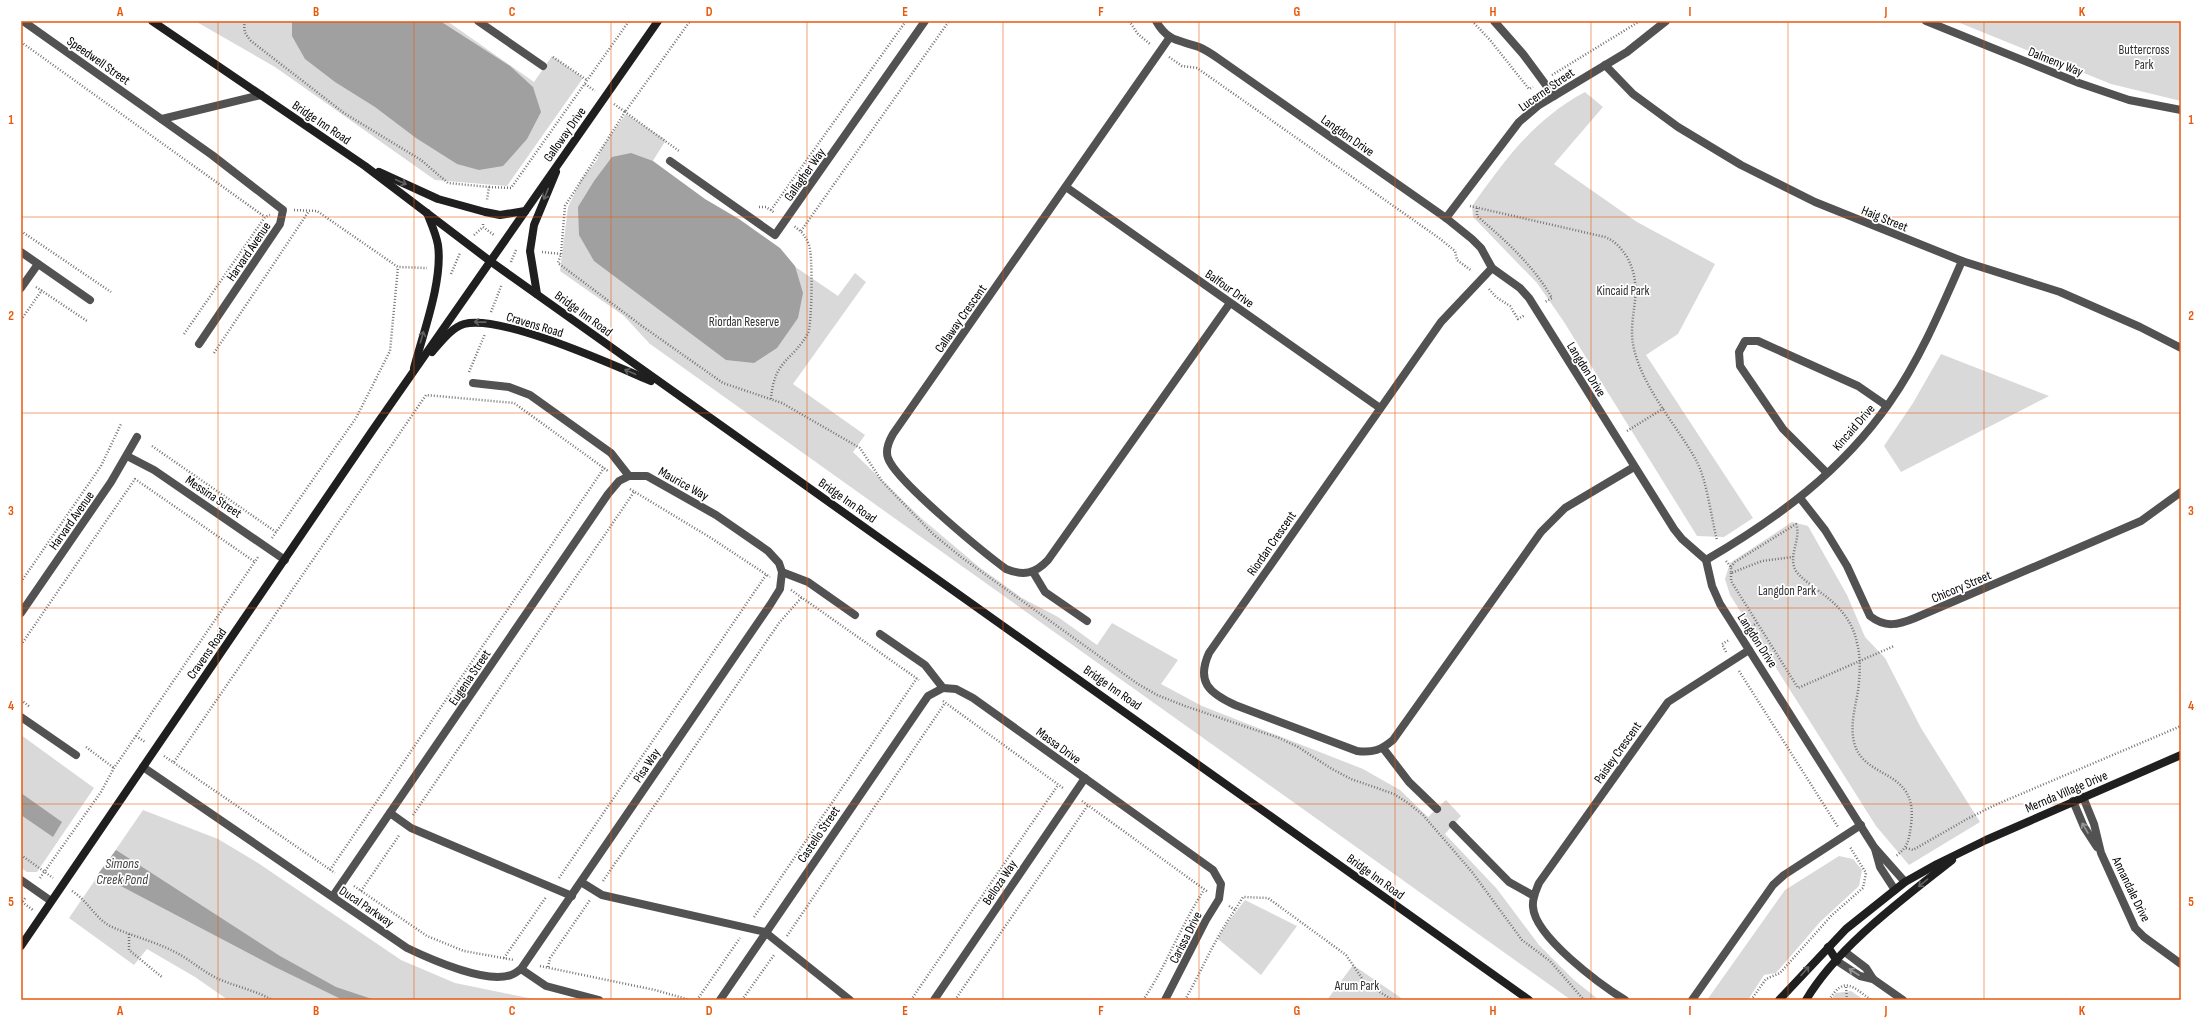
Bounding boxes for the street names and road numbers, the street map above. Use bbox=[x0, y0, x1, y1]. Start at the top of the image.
street label: Speedwell Street bbox=[64, 33, 133, 89]
street label: Dalmeny Way bbox=[2026, 44, 2085, 80]
street label: Lucerne Street bbox=[1516, 65, 1578, 115]
street label: Bridge Inn Road bbox=[289, 97, 354, 148]
street label: Galloway Drive bbox=[540, 104, 590, 165]
street label: Langdon Drive bbox=[1318, 112, 1377, 160]
street label: Gallagher Way bbox=[781, 145, 829, 204]
street label: Haig Street bbox=[1859, 202, 1910, 235]
street label: Harvard Avenue bbox=[223, 219, 275, 284]
street label: Balfour Drive bbox=[1202, 266, 1257, 311]
street label: Callaway Crescent bbox=[931, 281, 990, 356]
street label: Bridge Inn Road bbox=[552, 288, 615, 340]
street label: Cravens Road bbox=[504, 309, 565, 341]
street label: Langdon Drive bbox=[1563, 339, 1609, 400]
street label: Kincaid Drive bbox=[1829, 401, 1878, 454]
street label: Maurice Way bbox=[656, 464, 711, 504]
street label: Messina Street bbox=[182, 472, 245, 522]
street label: Bridge Inn Road bbox=[815, 475, 880, 527]
street label: Harvard Avenue bbox=[46, 488, 98, 553]
street label: Riordan Crescent bbox=[1244, 508, 1300, 579]
street label: Chicory Street bbox=[1929, 567, 1994, 607]
street label: Langdon Drive bbox=[1734, 610, 1781, 671]
street label: Cravens Road bbox=[183, 625, 230, 682]
street label: Eugenia Street bbox=[445, 647, 494, 708]
street label: Bridge Inn Road bbox=[1080, 662, 1145, 714]
street label: Paisley Crescent bbox=[1591, 719, 1645, 787]
street label: Massa Drive bbox=[1033, 724, 1084, 767]
street label: Pisa Way bbox=[630, 745, 664, 786]
street label: Mernda Village Drive bbox=[2023, 767, 2110, 816]
street label: Castello Street bbox=[794, 803, 844, 866]
street label: Bridge Inn Road bbox=[1344, 851, 1407, 903]
street label: Annandale Drive bbox=[2108, 853, 2154, 925]
street label: Belloza Way bbox=[979, 857, 1021, 908]
street label: Ducal Parkway bbox=[336, 883, 397, 931]
street label: Carissa Drive bbox=[1166, 909, 1206, 966]

